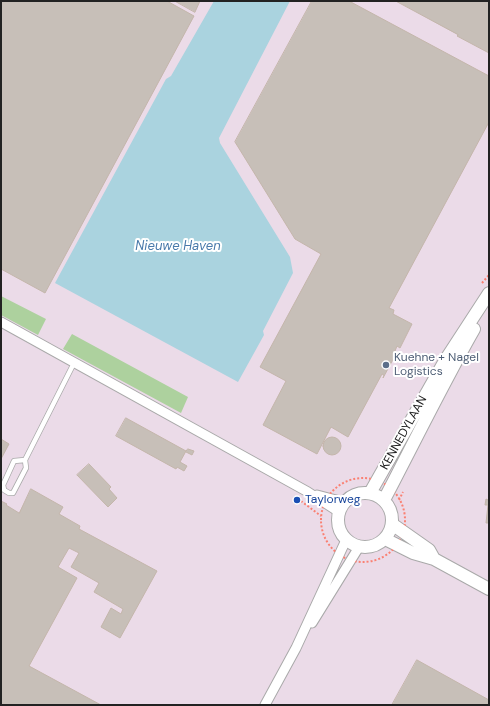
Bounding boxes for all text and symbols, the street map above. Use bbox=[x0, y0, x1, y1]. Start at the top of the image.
water label: Nieuwe Haven bbox=[135, 239, 221, 255]
place label: Kuehne + Nagel Logistics bbox=[394, 351, 479, 379]
marker: Kuehne + Nagel Logistics bbox=[381, 360, 391, 370]
street label: KENNEDYLAAN bbox=[378, 394, 430, 472]
place label: Taylorweg bbox=[305, 493, 360, 507]
marker: Taylorweg bbox=[292, 495, 302, 505]

